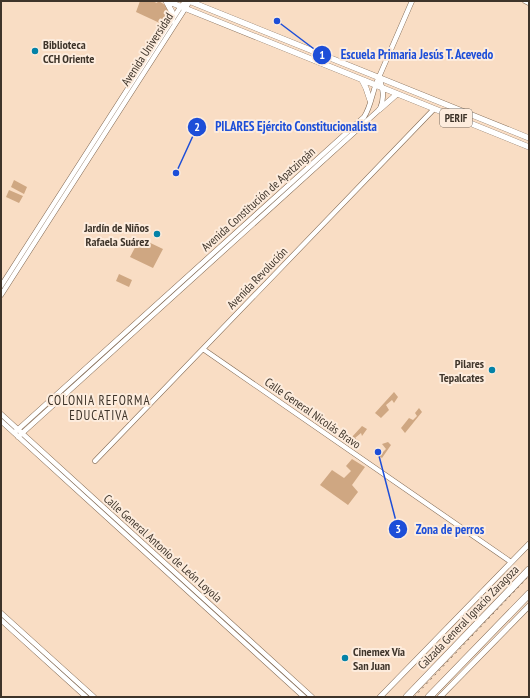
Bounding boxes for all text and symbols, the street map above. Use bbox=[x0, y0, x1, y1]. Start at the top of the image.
street label: Avenida Universidad bbox=[118, 10, 176, 88]
place label: Biblioteca CCH Oriente bbox=[43, 37, 94, 66]
callout: Escuela Primaria Jesús T. Acevedo bbox=[312, 42, 502, 67]
marker: Biblioteca CCH Oriente bbox=[30, 46, 40, 56]
text: Escuela Primaria Jesús T. Acevedo bbox=[341, 46, 494, 63]
text: 1 bbox=[319, 47, 325, 62]
road number: PERIF bbox=[440, 109, 472, 127]
callout: PILARES Ejército Constitucionalista bbox=[187, 114, 385, 139]
text: PILARES Ejército Constitucionalista bbox=[215, 118, 377, 135]
text: 2 bbox=[194, 119, 200, 134]
street label: Avenida Constitución de Apatzingán bbox=[198, 144, 318, 254]
place label: Jardín de Niños Rafaela Suárez bbox=[83, 220, 149, 249]
marker: Jardín de Niños Rafaela Suárez bbox=[152, 229, 162, 239]
street label: Avenida Revolución bbox=[224, 244, 290, 312]
place label: Pilares Tepalcates bbox=[439, 356, 484, 385]
marker: Pilares Tepalcates bbox=[487, 365, 497, 375]
street label: Calle General Nicolás Bravo bbox=[262, 374, 364, 452]
district label: COLONIA REFORMA EDUCATIVA bbox=[47, 392, 151, 424]
street label: Calle General Antonio de León Loyola bbox=[101, 491, 225, 605]
callout: Zona de perros bbox=[388, 517, 493, 542]
text: 3 bbox=[395, 521, 401, 536]
text: Zona de perros bbox=[416, 521, 485, 538]
street label: Calzada General Ignacio Zaragoza bbox=[414, 562, 522, 672]
place label: Cinemex Vía San Juan bbox=[353, 644, 405, 673]
marker: Cinemex Vía San Juan bbox=[340, 653, 350, 663]

